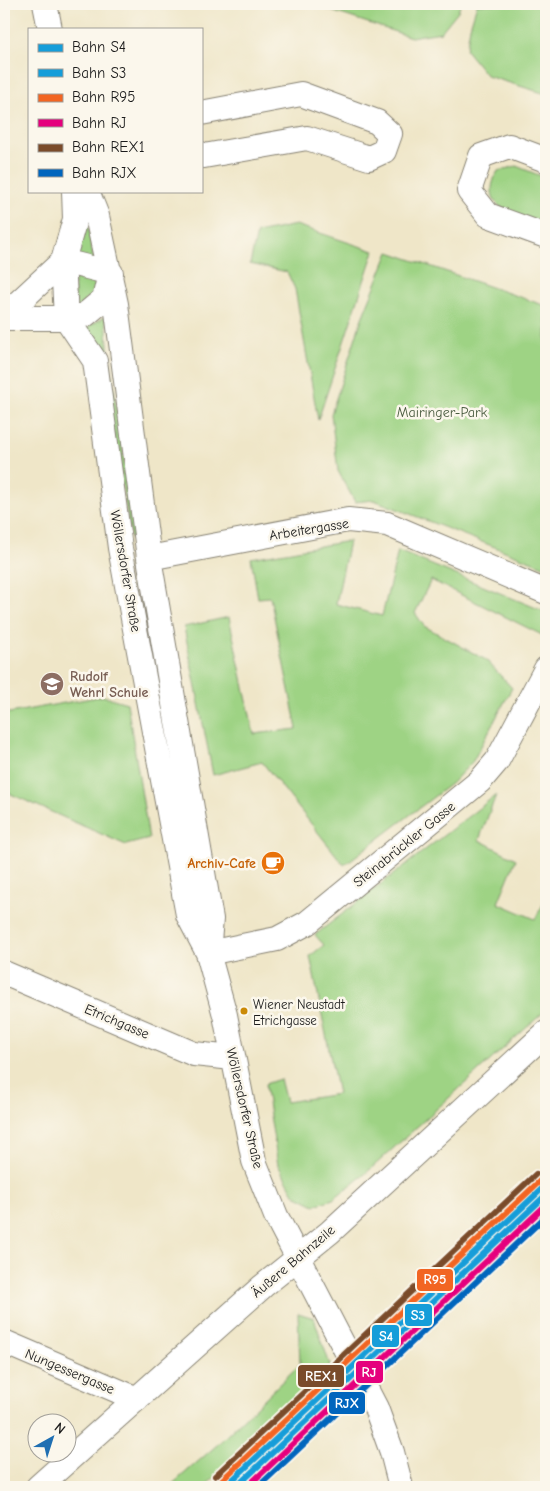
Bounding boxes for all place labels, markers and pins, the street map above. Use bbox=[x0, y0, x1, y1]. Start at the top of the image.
place label: Rudolf Wehrl Schule bbox=[70, 668, 149, 701]
school or university icon: Rudolf Wehrl Schule bbox=[39, 671, 65, 697]
cafe icon: Archiv-Cafe bbox=[260, 850, 286, 876]
place label: Archiv-Cafe bbox=[187, 855, 256, 872]
place label: Wiener Neustadt Etrichgasse bbox=[253, 997, 346, 1028]
marker: Wiener Neustadt Etrichgasse bbox=[239, 1006, 249, 1016]

